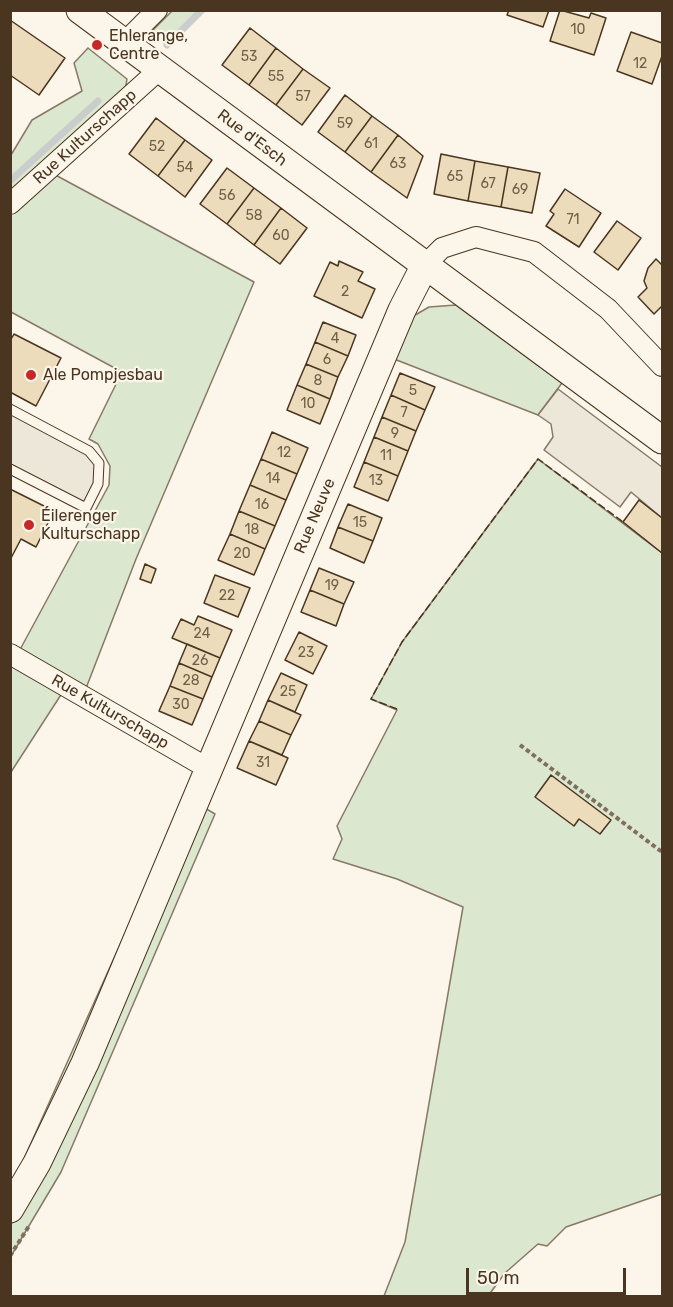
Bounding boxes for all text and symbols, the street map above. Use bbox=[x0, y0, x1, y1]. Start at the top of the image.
house number: 10 bbox=[571, 22, 585, 38]
place label: Ehlerange, Centre bbox=[109, 26, 188, 64]
marker: Ehlerange, Centre bbox=[90, 38, 104, 52]
house number: 53 bbox=[241, 49, 257, 65]
house number: 12 bbox=[633, 56, 647, 72]
house number: 55 bbox=[268, 69, 284, 85]
street label: Rue Kulturschapp bbox=[29, 86, 141, 188]
house number: 57 bbox=[295, 89, 311, 105]
street label: Rue d'Esch bbox=[213, 106, 291, 170]
house number: 59 bbox=[337, 116, 353, 132]
house number: 61 bbox=[364, 136, 378, 152]
house number: 52 bbox=[149, 139, 165, 155]
house number: 63 bbox=[390, 156, 406, 172]
house number: 54 bbox=[176, 160, 194, 176]
house number: 65 bbox=[447, 169, 463, 185]
house number: 67 bbox=[480, 176, 496, 192]
house number: 69 bbox=[512, 182, 528, 198]
house number: 56 bbox=[219, 188, 235, 204]
house number: 58 bbox=[245, 208, 263, 224]
house number: 71 bbox=[566, 212, 580, 228]
house number: 60 bbox=[272, 228, 290, 244]
house number: 2 bbox=[341, 284, 349, 300]
house number: 4 bbox=[331, 331, 339, 347]
house number: 6 bbox=[323, 352, 331, 368]
place label: Ale Pompjesbau bbox=[43, 365, 163, 385]
marker: Ale Pompjesbau bbox=[24, 368, 38, 382]
house number: 8 bbox=[314, 373, 322, 389]
house number: 5 bbox=[409, 383, 417, 399]
house number: 10 bbox=[301, 396, 315, 412]
house number: 7 bbox=[400, 405, 408, 421]
house number: 9 bbox=[391, 426, 399, 442]
house number: 12 bbox=[277, 445, 291, 461]
house number: 11 bbox=[380, 448, 392, 464]
house number: 14 bbox=[266, 471, 280, 487]
house number: 13 bbox=[369, 473, 383, 489]
street label: Rue Neuve bbox=[290, 475, 340, 557]
house number: 16 bbox=[255, 497, 269, 513]
place label: Éilerenger Kulturschapp bbox=[41, 506, 140, 544]
house number: 15 bbox=[353, 515, 367, 531]
marker: Éilerenger Kulturschapp bbox=[22, 518, 36, 532]
house number: 18 bbox=[245, 522, 259, 538]
house number: 20 bbox=[233, 546, 251, 562]
house number: 19 bbox=[325, 578, 339, 594]
house number: 22 bbox=[219, 588, 235, 604]
house number: 24 bbox=[194, 626, 210, 642]
house number: 23 bbox=[298, 645, 314, 661]
house number: 26 bbox=[192, 653, 208, 669]
street label: Rue Kulturschapp bbox=[48, 671, 172, 753]
house number: 28 bbox=[182, 673, 200, 689]
house number: 25 bbox=[280, 684, 296, 700]
house number: 30 bbox=[172, 697, 190, 713]
house number: 31 bbox=[256, 755, 270, 771]
scale bar bbox=[469, 1256, 630, 1294]
text: 50 m bbox=[477, 1267, 520, 1289]

